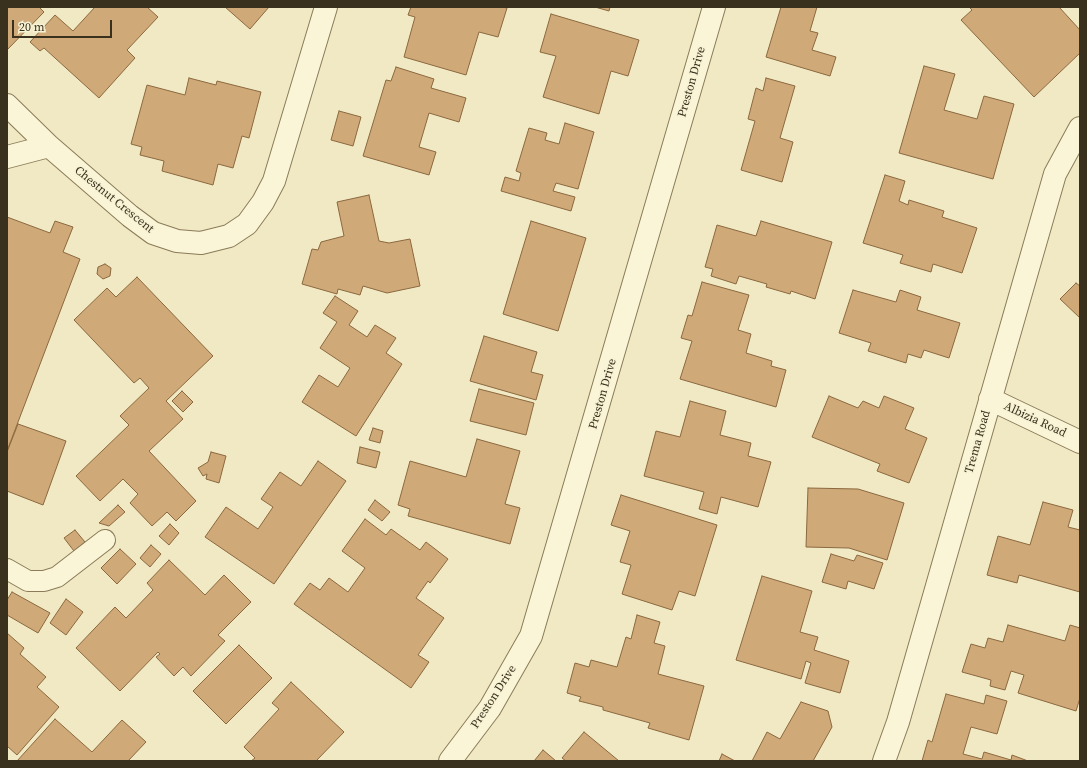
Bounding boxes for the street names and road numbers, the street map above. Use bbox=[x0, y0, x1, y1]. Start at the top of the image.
street label: Preston Drive bbox=[675, 45, 709, 119]
street label: Chestnut Crescent bbox=[71, 164, 157, 236]
street label: Preston Drive bbox=[586, 357, 620, 431]
street label: Albizia Road bbox=[1002, 399, 1068, 441]
street label: Trema Road bbox=[962, 409, 994, 475]
street label: Preston Drive bbox=[468, 663, 520, 731]

